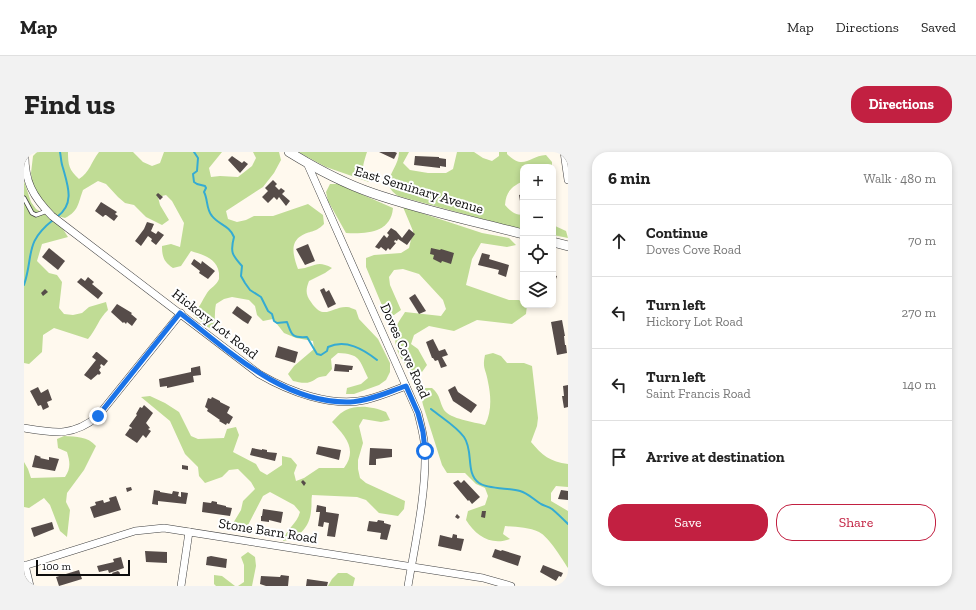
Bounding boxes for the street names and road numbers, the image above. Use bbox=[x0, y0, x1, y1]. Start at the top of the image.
street label: East Seminary Avenue bbox=[352, 162, 486, 218]
street label: Hickory Lot Road bbox=[169, 285, 262, 363]
street label: Doves Cove Road bbox=[376, 301, 434, 401]
street label: Stone Barn Road bbox=[217, 515, 319, 547]

